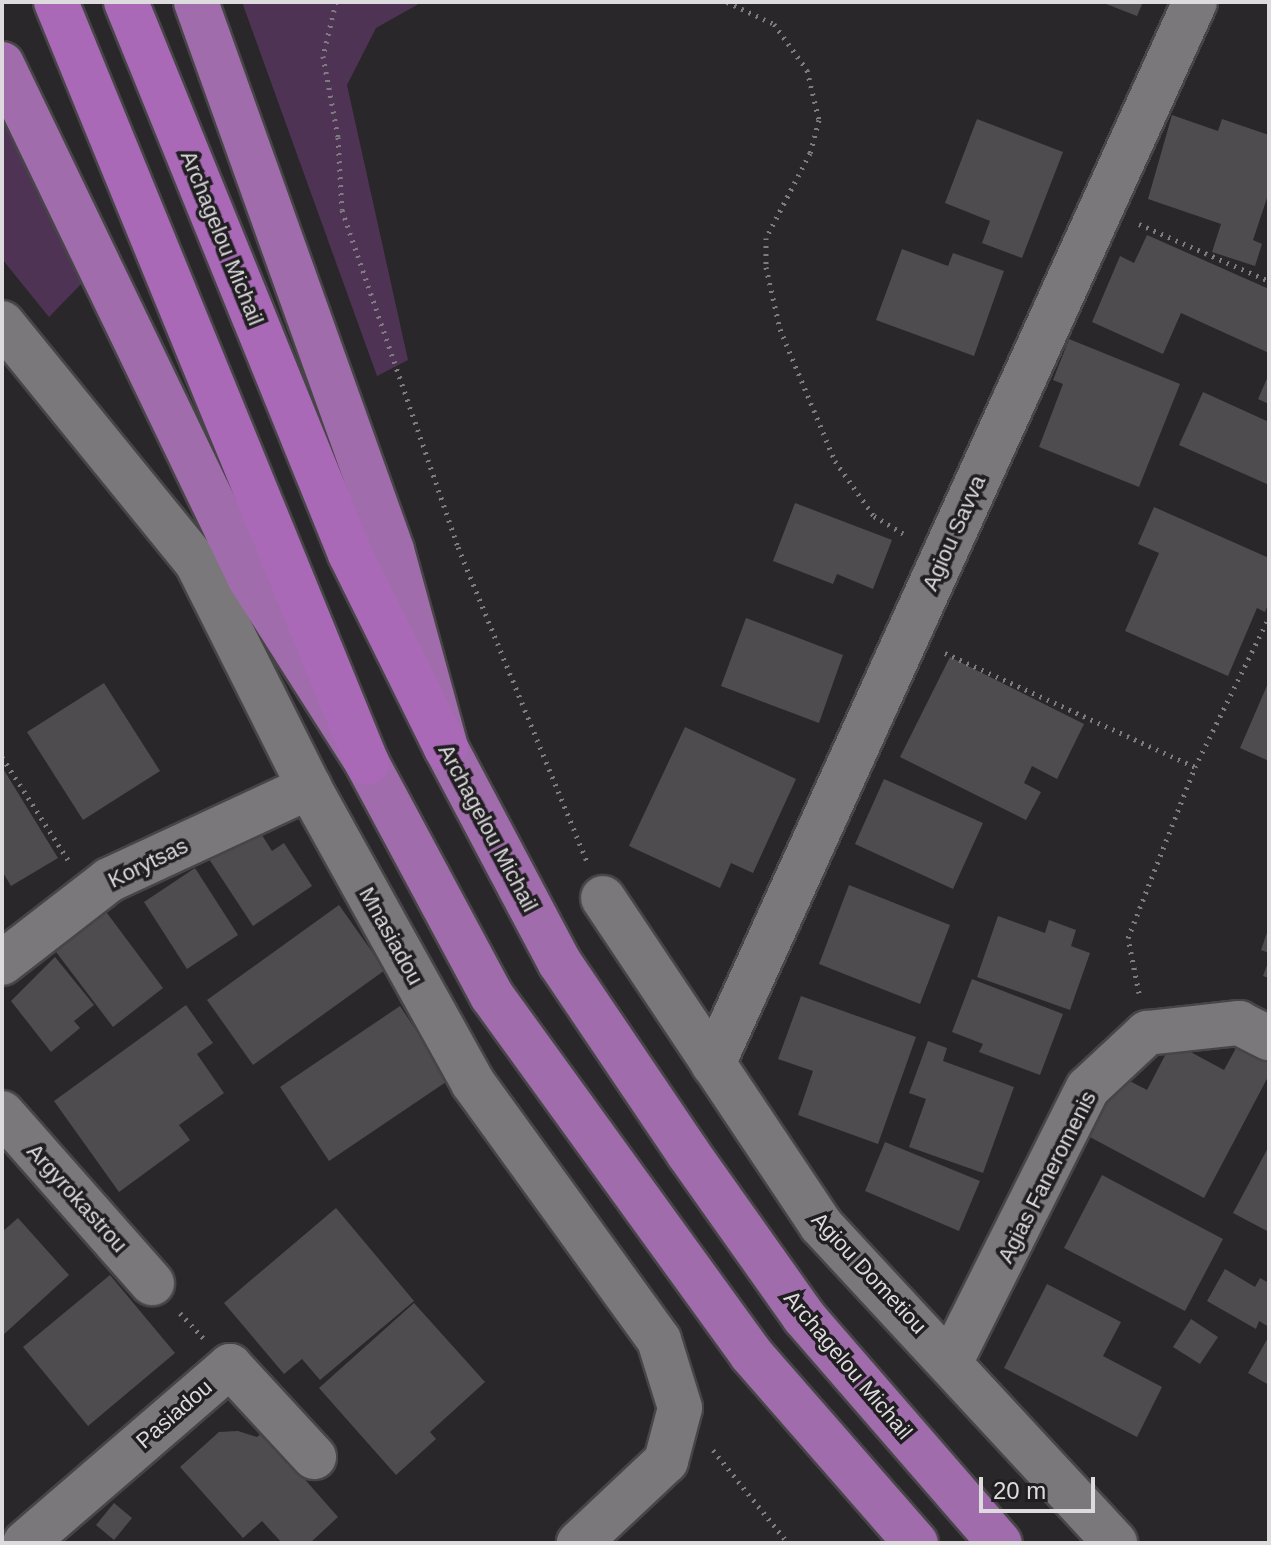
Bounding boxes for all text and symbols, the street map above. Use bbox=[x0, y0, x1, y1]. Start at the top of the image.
street label: Archagelou Michail bbox=[175, 147, 269, 329]
street label: Agiou Savva bbox=[917, 471, 991, 595]
street label: Archagelou Michail bbox=[433, 740, 543, 916]
street label: Korytsas bbox=[104, 832, 192, 894]
street label: Mnasiadou bbox=[353, 883, 429, 989]
street label: Agias Faneromenis bbox=[992, 1087, 1102, 1267]
street label: Argyrokastrou bbox=[21, 1138, 133, 1258]
street label: Agiou Dometiou bbox=[806, 1207, 932, 1339]
street label: Archagelou Michail bbox=[778, 1285, 918, 1445]
street label: Pasiadou bbox=[131, 1374, 217, 1454]
scale bar bbox=[983, 1461, 1099, 1511]
text: 20 m bbox=[993, 1477, 1046, 1504]

